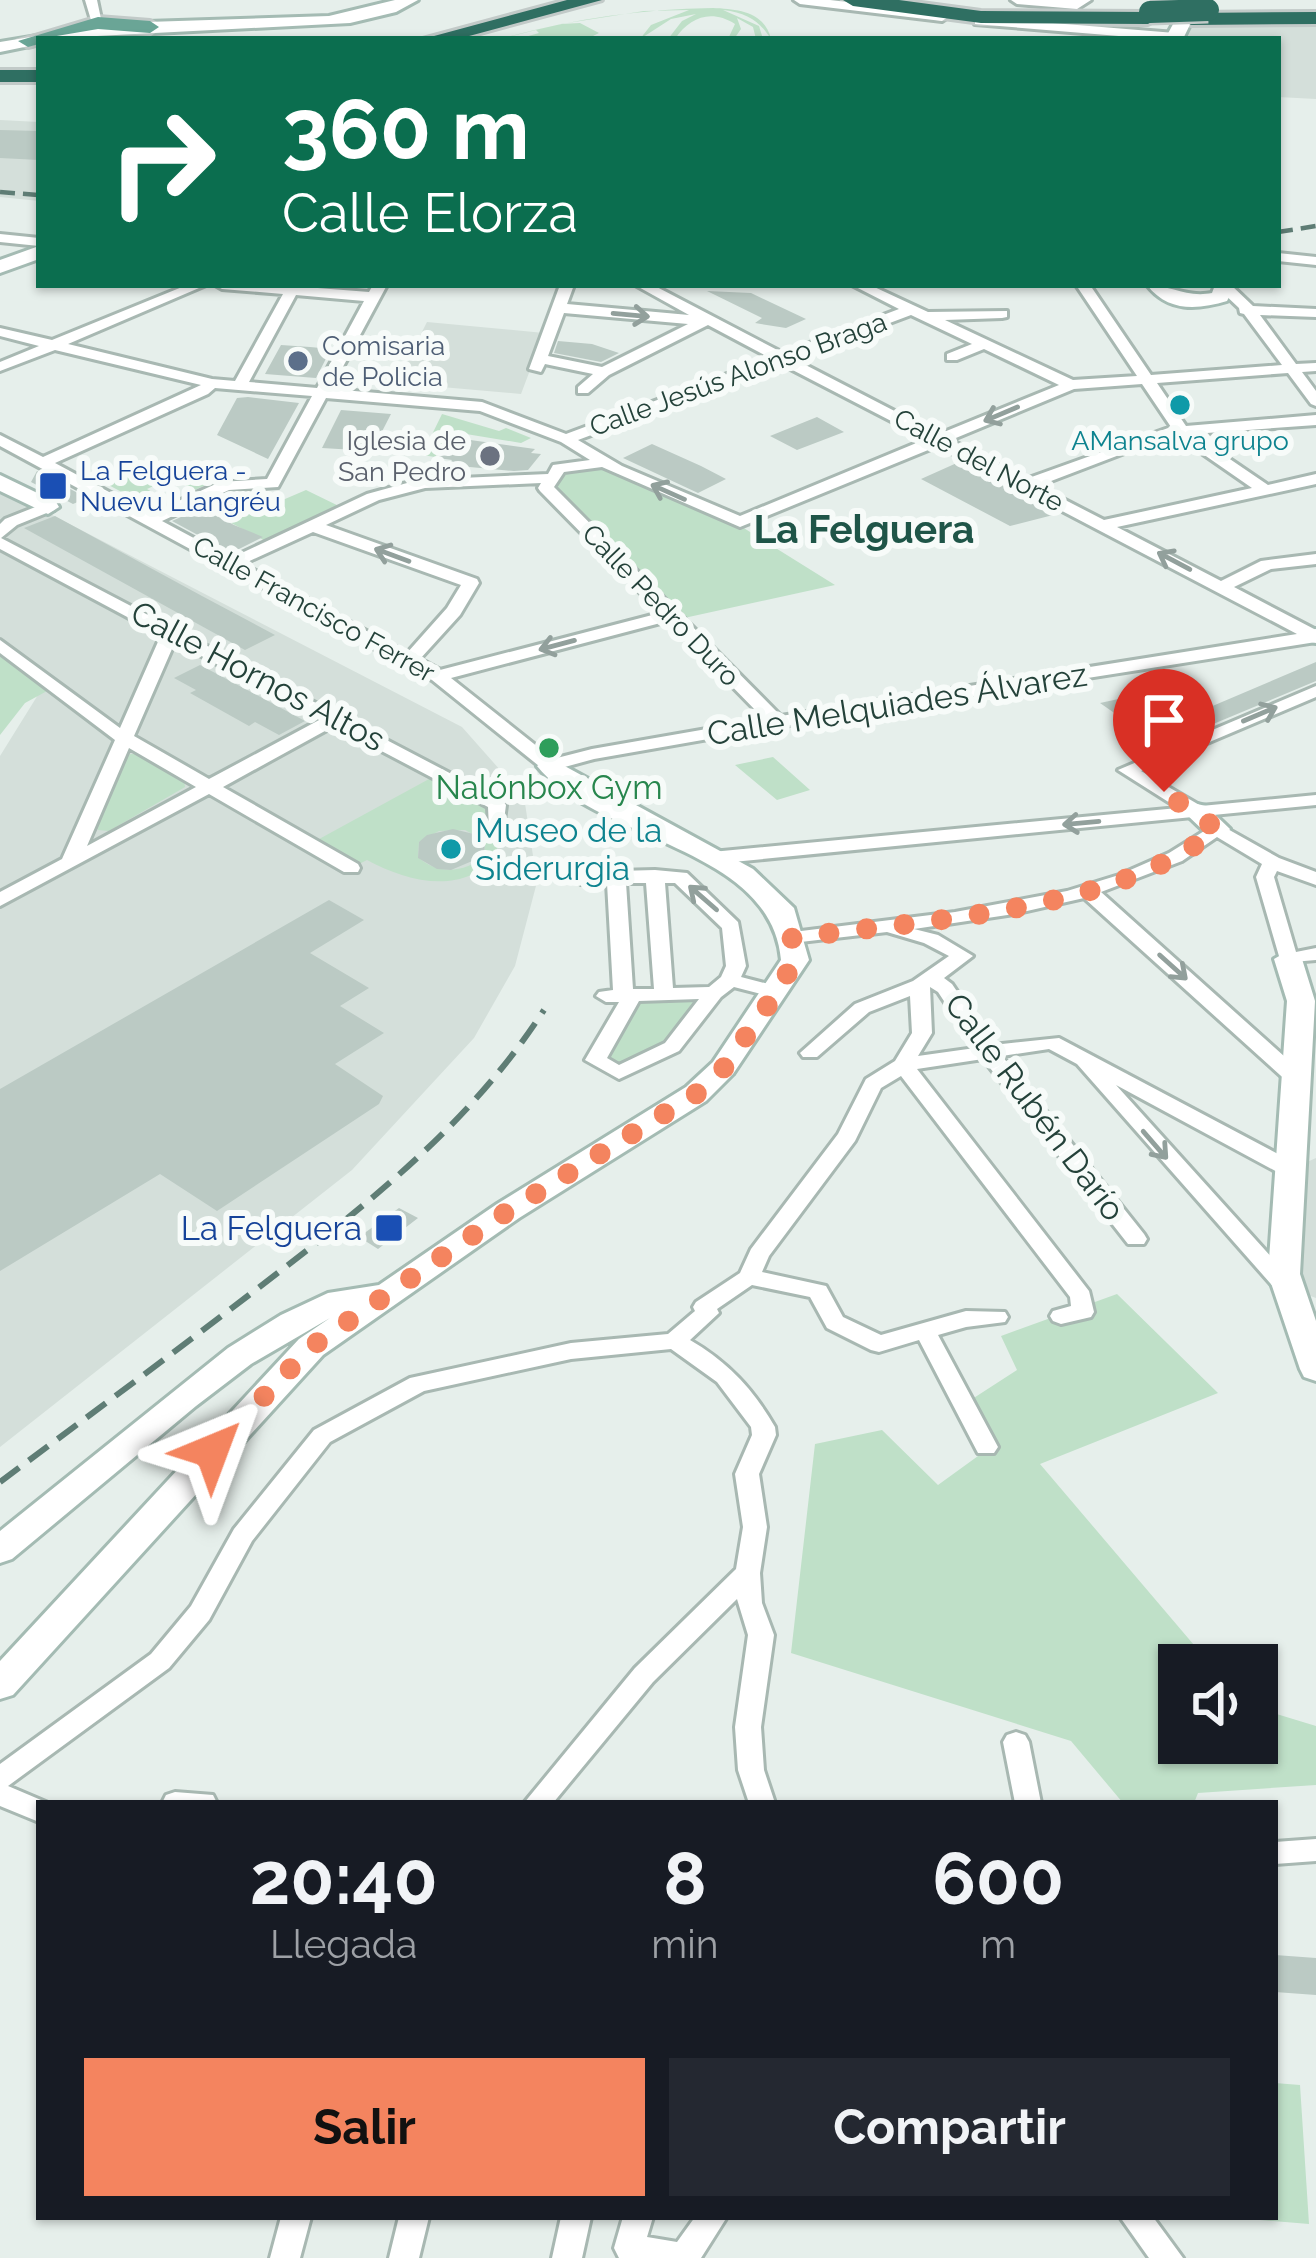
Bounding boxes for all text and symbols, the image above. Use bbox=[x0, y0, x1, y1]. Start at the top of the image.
text: 360 m bbox=[282, 80, 530, 179]
icon: right bbox=[84, 84, 240, 240]
text: Calle Elorza bbox=[282, 181, 578, 245]
one-way arrow bbox=[611, 303, 650, 326]
street label: Calle Jesús Alonso Braga bbox=[585, 306, 891, 442]
place label: Comisaria de Policia bbox=[322, 330, 445, 392]
marker: Comisaria de Policia bbox=[285, 348, 311, 374]
marker: AMansalva grupo bbox=[1167, 392, 1193, 418]
street label: Calle del Norte bbox=[889, 402, 1069, 518]
one-way arrow bbox=[984, 405, 1021, 426]
place label: Iglesia de San Pedro bbox=[338, 425, 466, 487]
place label: AMansalva grupo bbox=[1071, 425, 1289, 456]
marker: Iglesia de San Pedro bbox=[477, 443, 503, 469]
place label: La Felguera - Nuevu Llangréu bbox=[80, 455, 281, 517]
marker: La Felguera - Nuevu Llangréu bbox=[37, 470, 69, 502]
one-way arrow bbox=[651, 480, 687, 502]
district label: La Felguera bbox=[754, 506, 975, 552]
street label: Calle Pedro Duro bbox=[576, 518, 746, 692]
street label: Calle Francisco Ferrer bbox=[188, 530, 441, 689]
one-way arrow bbox=[374, 543, 411, 564]
one-way arrow bbox=[1158, 549, 1193, 572]
street label: Calle Hornos Altos bbox=[125, 593, 391, 759]
one-way arrow bbox=[538, 635, 576, 657]
street label: Calle Melquiades Álvarez bbox=[704, 655, 1090, 753]
pin bbox=[1113, 669, 1215, 792]
icon: arrive bbox=[1131, 687, 1197, 753]
one-way arrow bbox=[1241, 702, 1278, 723]
marker: Nalónbox Gym bbox=[536, 735, 562, 761]
place label: Nalónbox Gym bbox=[436, 768, 662, 807]
place label: Museo de la Siderurgia bbox=[475, 811, 662, 888]
one-way arrow bbox=[1062, 812, 1101, 835]
marker: Museo de la Siderurgia bbox=[438, 836, 464, 862]
one-way arrow bbox=[688, 884, 719, 912]
one-way arrow bbox=[1158, 953, 1188, 980]
street label: Calle Rubén Darío bbox=[937, 986, 1133, 1228]
one-way arrow bbox=[1141, 1129, 1168, 1160]
place label: La Felguera bbox=[181, 1209, 362, 1248]
marker: La Felguera bbox=[373, 1212, 405, 1244]
position arrow bbox=[149, 1388, 275, 1514]
map controls bbox=[1158, 1644, 1278, 1764]
button: sound bbox=[1158, 1644, 1278, 1764]
text: 20:40 bbox=[250, 1836, 438, 1921]
text: 8 bbox=[663, 1836, 707, 1921]
text: 600 bbox=[932, 1836, 1064, 1921]
text: Llegada bbox=[270, 1921, 417, 1967]
text: min bbox=[651, 1921, 718, 1967]
text: m bbox=[980, 1921, 1016, 1967]
button: Salir bbox=[84, 2058, 645, 2196]
button: Compartir bbox=[669, 2058, 1230, 2196]

